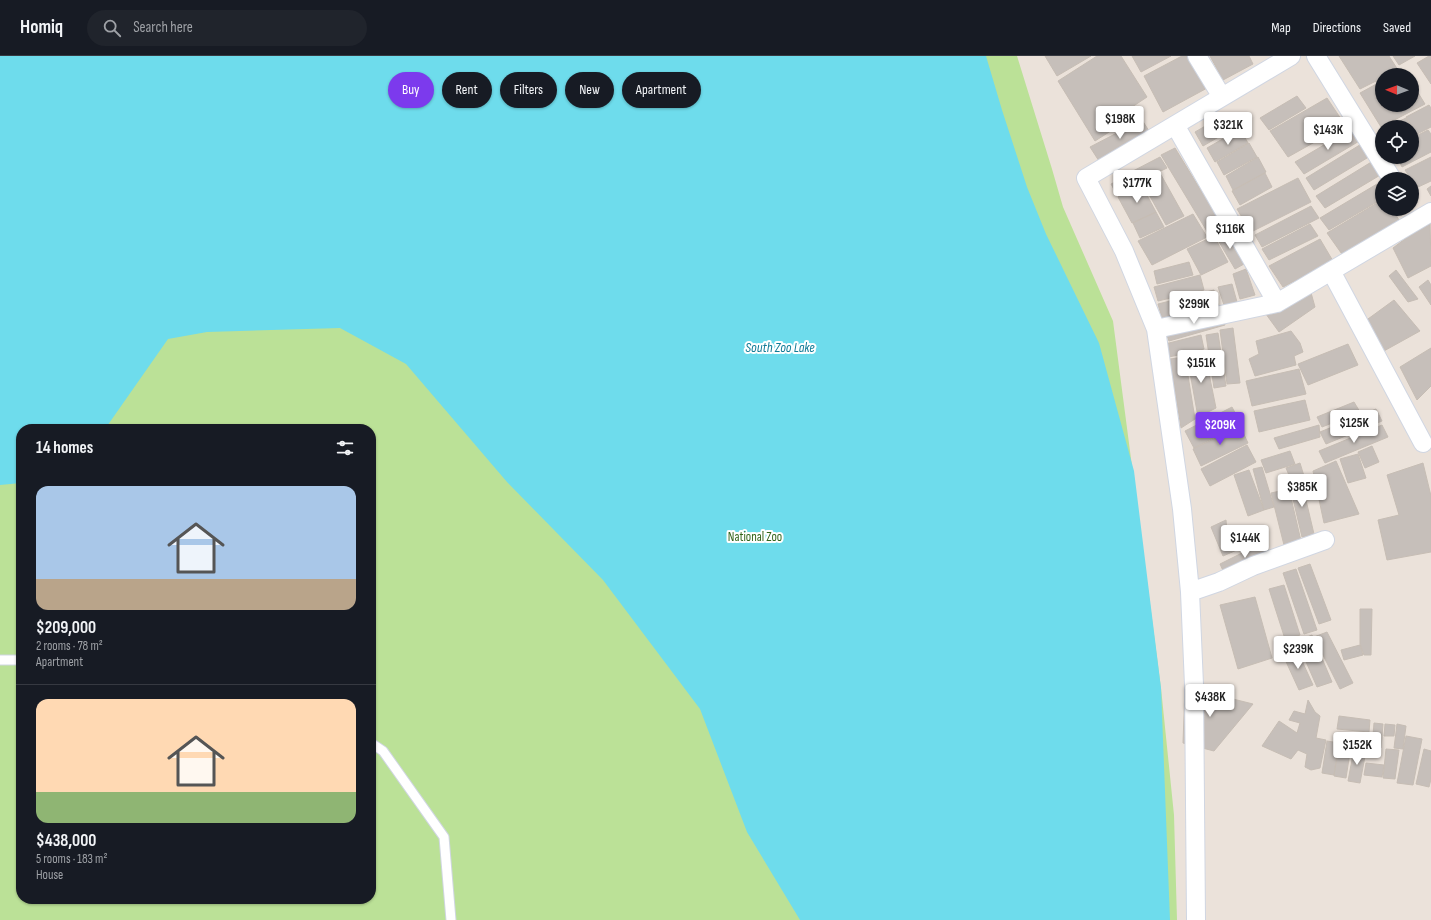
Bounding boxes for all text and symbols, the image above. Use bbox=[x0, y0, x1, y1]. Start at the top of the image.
search box bbox=[87, 10, 367, 46]
text: Homiq bbox=[20, 16, 63, 39]
icon: search bbox=[101, 17, 123, 39]
text: Search here bbox=[133, 18, 193, 37]
text: Map bbox=[1271, 19, 1291, 36]
text: Directions bbox=[1313, 19, 1361, 36]
text: Saved bbox=[1383, 19, 1411, 36]
north arrow bbox=[1375, 68, 1419, 112]
map controls bbox=[1375, 68, 1419, 216]
chip: Buy bbox=[388, 72, 434, 108]
chip: Rent bbox=[442, 72, 492, 108]
chip: Filters bbox=[500, 72, 557, 108]
chip: New bbox=[565, 72, 614, 108]
chip: Apartment bbox=[622, 72, 701, 108]
pin: $198K bbox=[1092, 106, 1148, 140]
text: $198K bbox=[1105, 111, 1135, 127]
pin: $321K bbox=[1200, 112, 1256, 146]
text: $321K bbox=[1213, 117, 1243, 133]
pin: $143K bbox=[1300, 117, 1356, 151]
button: locate bbox=[1375, 120, 1419, 164]
text: $143K bbox=[1313, 122, 1343, 138]
pin: $177K bbox=[1109, 170, 1165, 204]
button: layers bbox=[1375, 172, 1419, 216]
text: $177K bbox=[1122, 175, 1152, 191]
pin: $116K bbox=[1202, 216, 1258, 250]
text: $116K bbox=[1215, 221, 1245, 237]
pin: $299K bbox=[1166, 291, 1222, 325]
text: $299K bbox=[1178, 296, 1210, 312]
water label: South Zoo Lake bbox=[745, 339, 815, 356]
pin: $151K bbox=[1173, 350, 1229, 384]
text: $151K bbox=[1186, 355, 1216, 371]
pin: $125K bbox=[1326, 410, 1382, 444]
pin: $209K bbox=[1192, 412, 1248, 446]
text: $125K bbox=[1339, 415, 1369, 431]
text: $209K bbox=[1204, 417, 1236, 433]
icon: filters bbox=[334, 437, 356, 459]
text: 14 homes bbox=[36, 438, 93, 458]
pin: $385K bbox=[1274, 474, 1330, 508]
text: $385K bbox=[1287, 479, 1317, 495]
icon: home bbox=[160, 512, 232, 584]
pin: $144K bbox=[1217, 525, 1273, 559]
park label: National Zoo bbox=[728, 529, 782, 545]
text: $144K bbox=[1230, 530, 1260, 546]
text: $209,000 bbox=[36, 618, 96, 638]
pin: $239K bbox=[1270, 636, 1326, 670]
text: 2 rooms · 78 m² bbox=[36, 638, 103, 654]
text: $239K bbox=[1283, 641, 1313, 657]
text: Apartment bbox=[36, 654, 83, 670]
pin: $438K bbox=[1182, 684, 1238, 718]
text: $438K bbox=[1194, 689, 1226, 705]
icon: home bbox=[160, 725, 232, 797]
pin: $152K bbox=[1329, 732, 1385, 766]
text: $152K bbox=[1342, 737, 1372, 753]
text: $438,000 bbox=[36, 831, 96, 851]
text: 5 rooms · 183 m² bbox=[36, 851, 107, 867]
text: House bbox=[36, 867, 63, 883]

